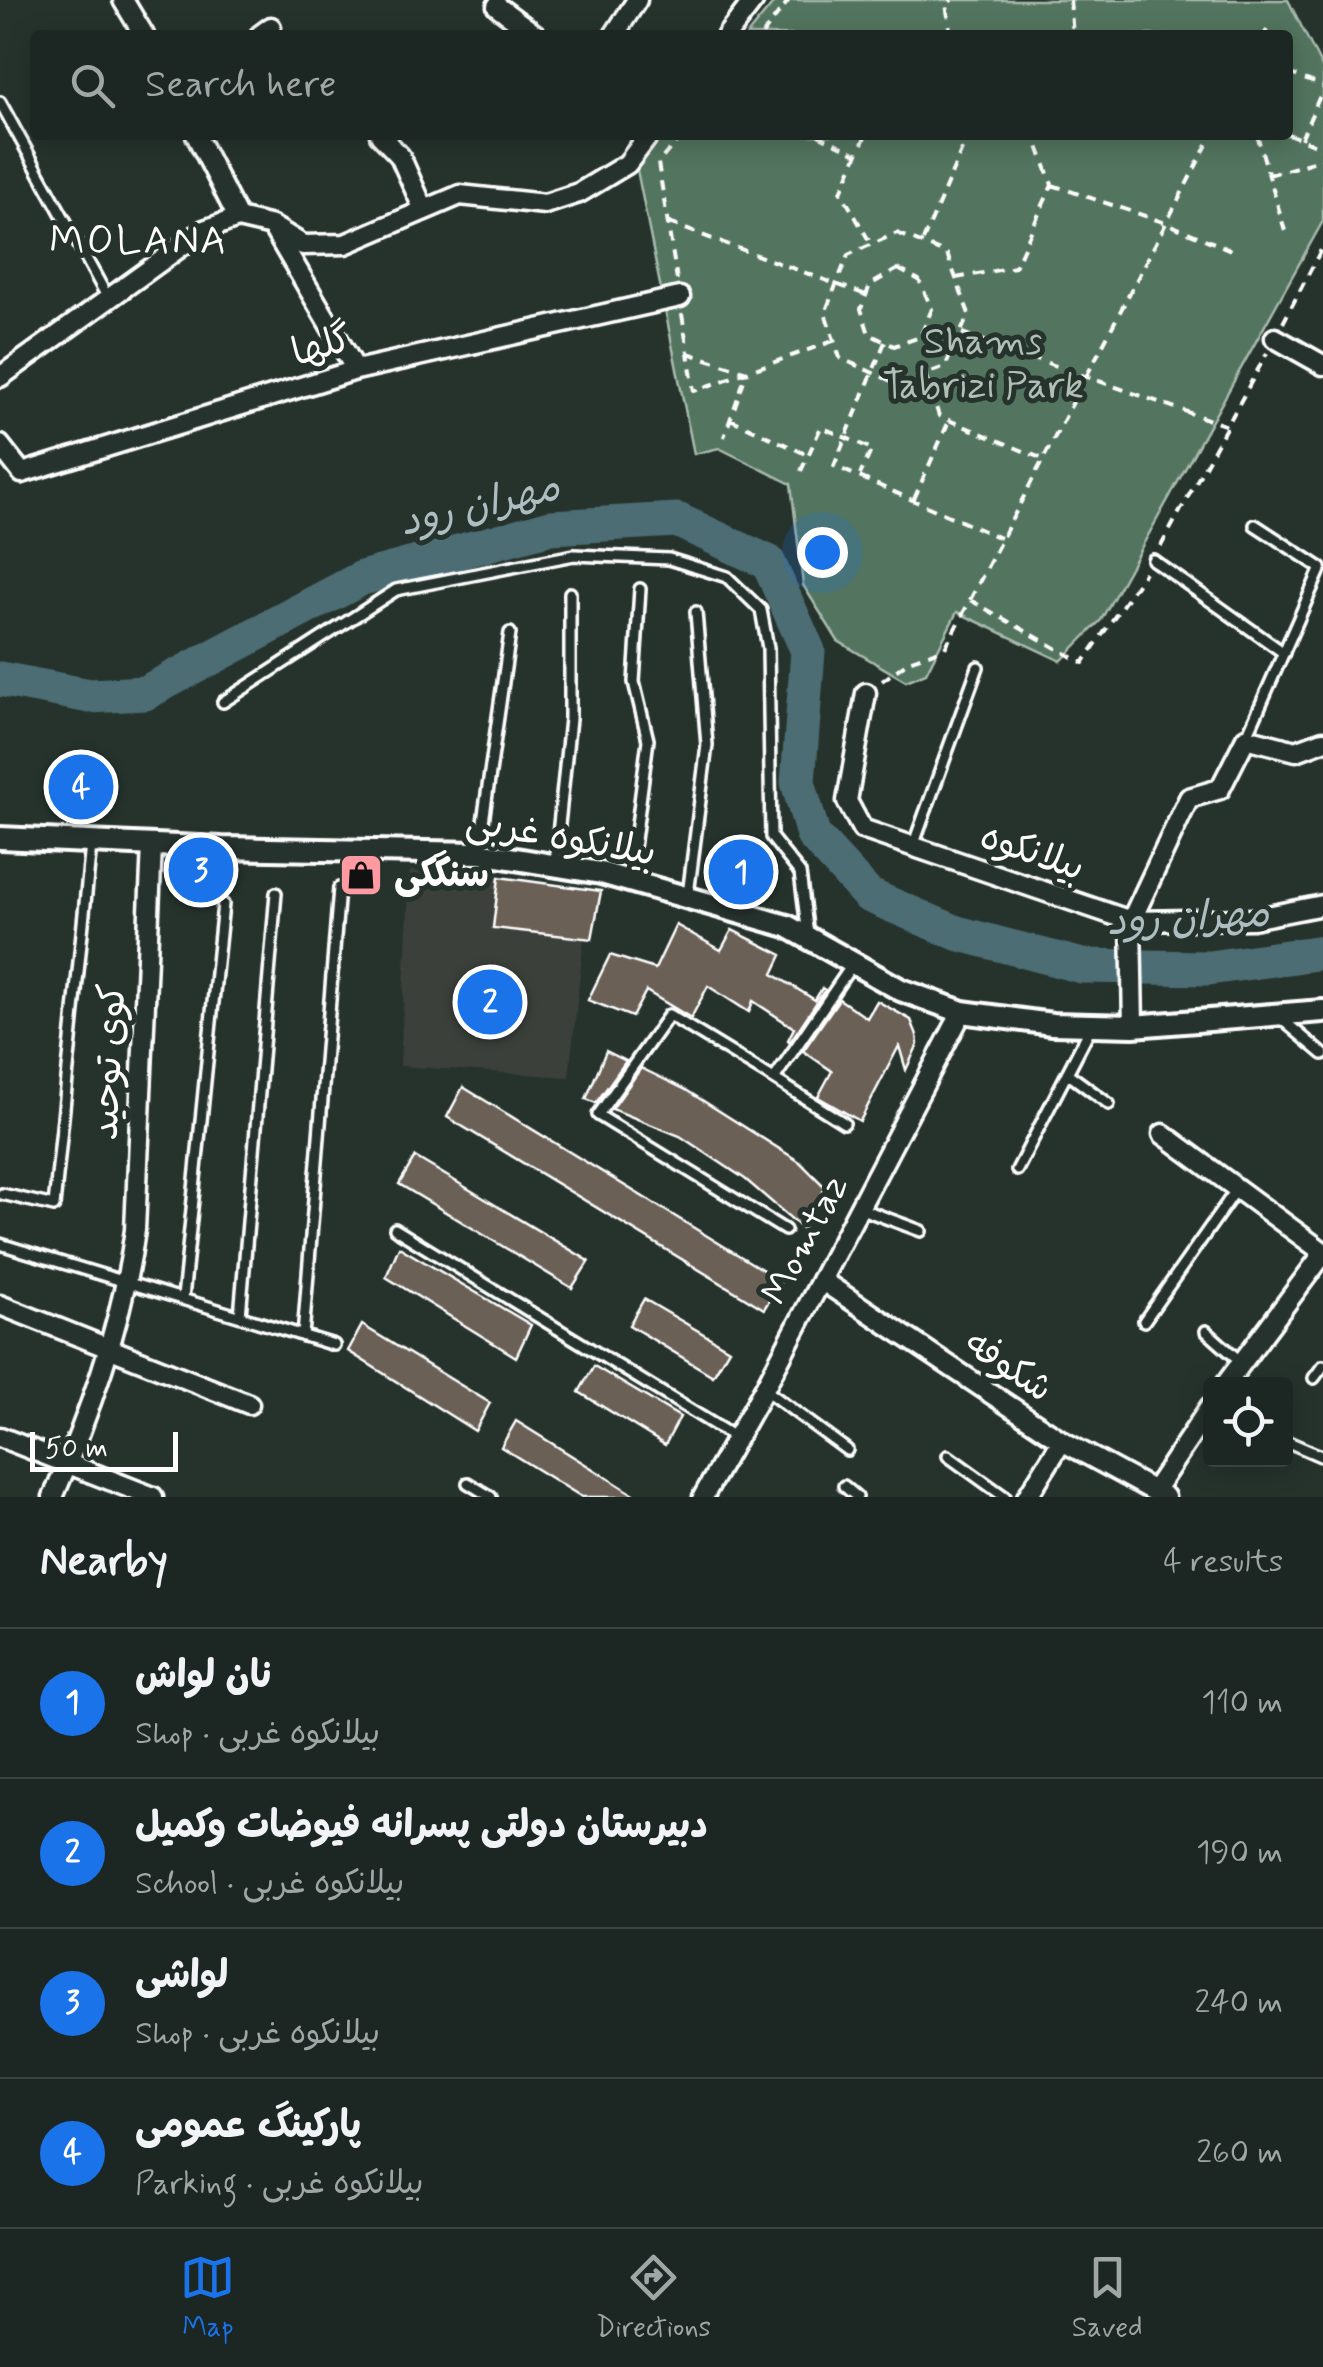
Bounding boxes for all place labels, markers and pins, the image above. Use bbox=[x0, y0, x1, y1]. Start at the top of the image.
pin: 4 bbox=[48, 750, 114, 824]
pin: 3 bbox=[168, 832, 234, 908]
pin: 1 bbox=[708, 834, 774, 910]
place label: سنگکی bbox=[394, 850, 489, 900]
shop icon: سنگکی bbox=[338, 852, 384, 898]
pin: 2 bbox=[458, 964, 522, 1040]

